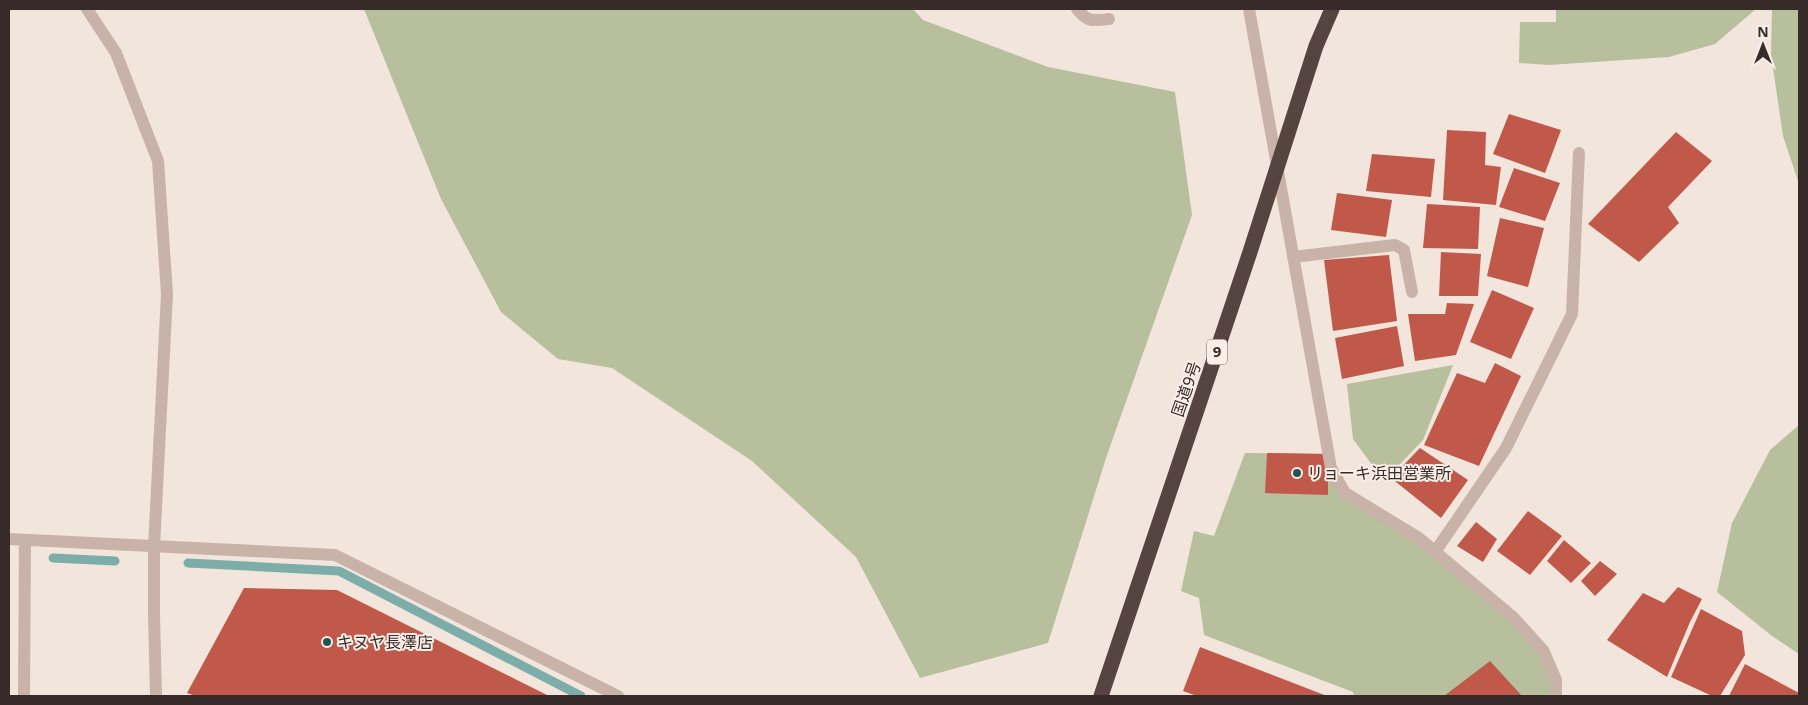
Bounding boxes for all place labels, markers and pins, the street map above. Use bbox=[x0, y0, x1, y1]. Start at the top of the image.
place label: リョーキ浜田営業所 bbox=[1307, 462, 1451, 484]
marker: リョーキ浜田営業所 bbox=[1291, 467, 1303, 479]
place label: キヌヤ長澤店 bbox=[337, 631, 433, 653]
marker: キヌヤ長澤店 bbox=[321, 636, 333, 648]

